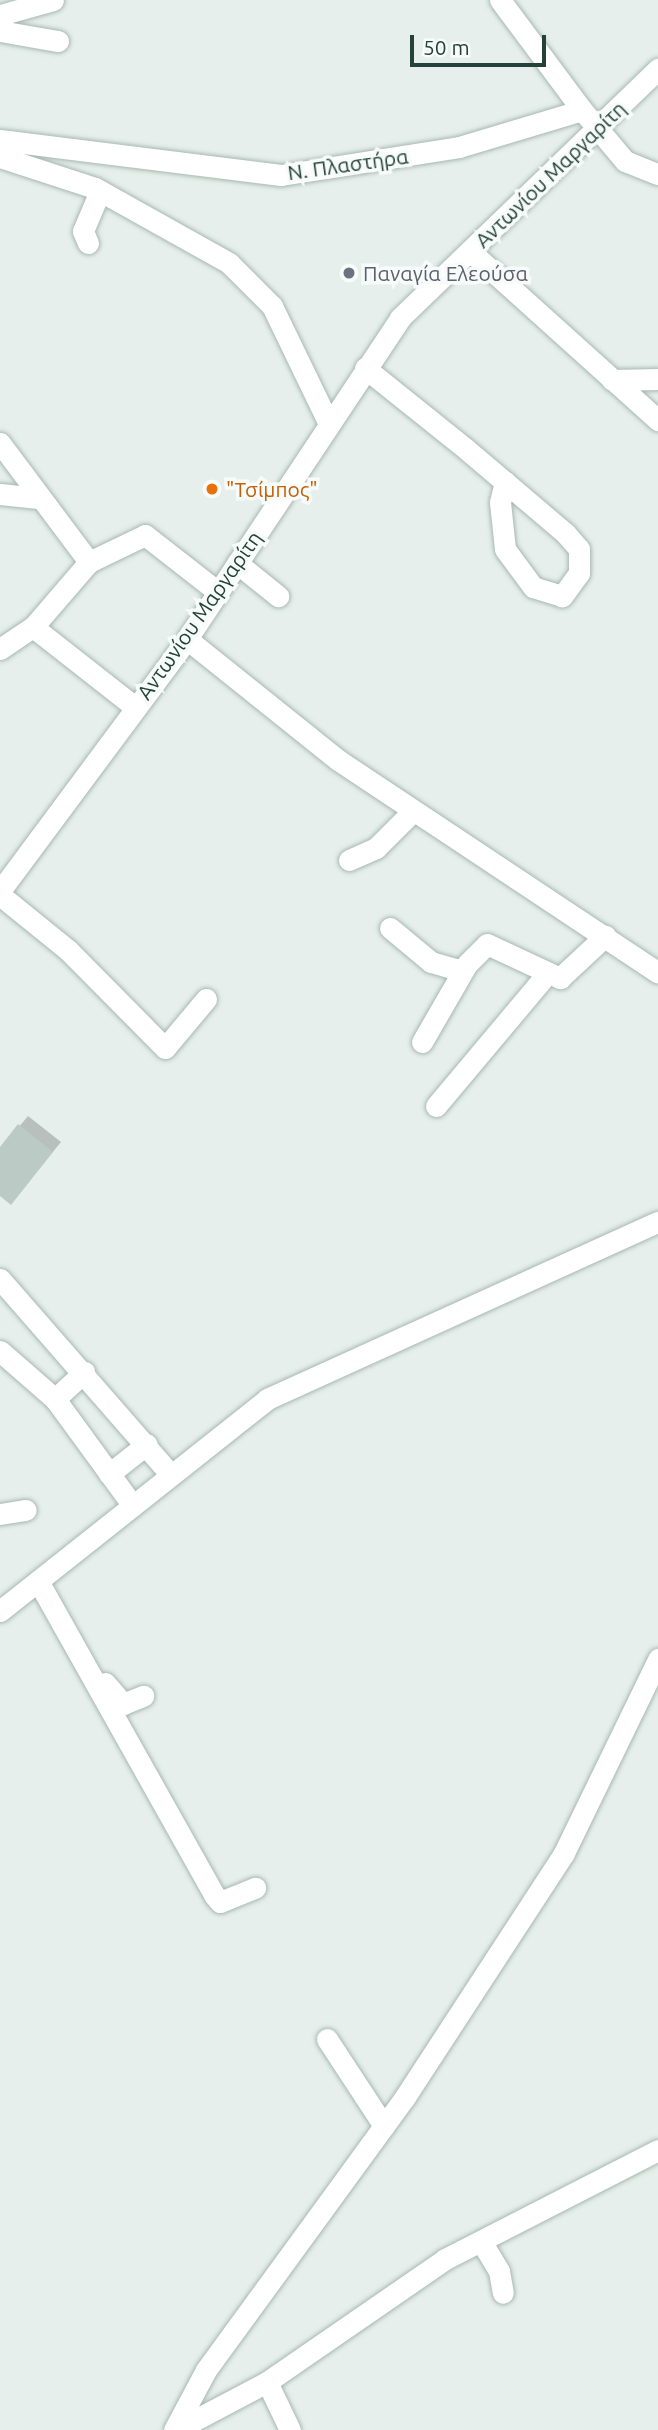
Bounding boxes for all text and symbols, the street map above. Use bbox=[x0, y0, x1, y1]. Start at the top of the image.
scale bar bbox=[413, 21, 550, 65]
text: 50 m bbox=[423, 35, 470, 59]
street label: Αντωνίου Μαργαρίτη bbox=[469, 95, 631, 253]
street label: Ν. Πλαστήρα bbox=[286, 143, 410, 185]
place label: Παναγία Ελεούσα bbox=[363, 260, 528, 286]
marker: Παναγία Ελεούσα bbox=[341, 265, 357, 281]
place label: "Τσίμπος" bbox=[226, 476, 318, 502]
marker: "Τσίμπος" bbox=[204, 481, 220, 497]
street label: Αντωνίου Μαργαρίτη bbox=[131, 526, 267, 704]

